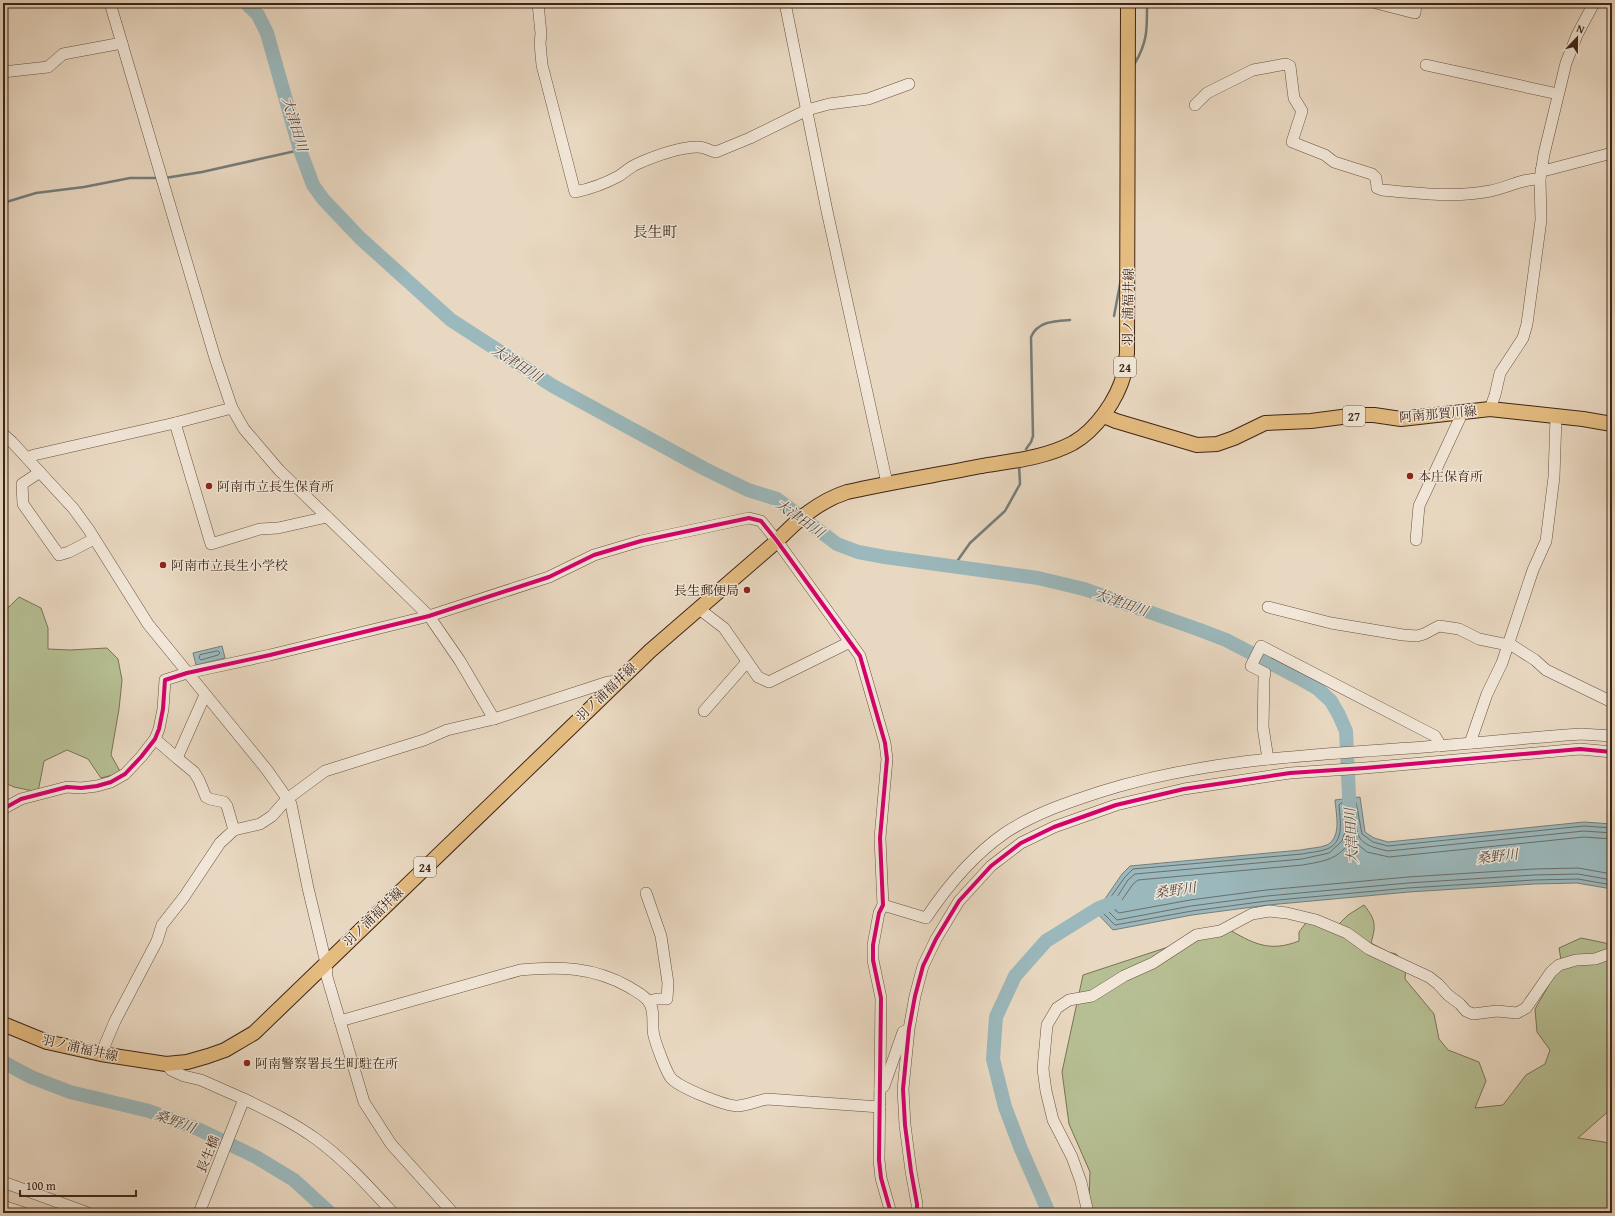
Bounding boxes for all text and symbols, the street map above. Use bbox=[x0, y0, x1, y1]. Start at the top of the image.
north arrow bbox=[1557, 18, 1597, 58]
text: N bbox=[1574, 20, 1588, 38]
water label: 大津田川 bbox=[277, 94, 313, 156]
district label: 長生町 bbox=[632, 221, 678, 242]
street label: 羽ノ浦福井線 bbox=[1118, 268, 1138, 346]
water label: 大津田川 bbox=[488, 339, 548, 388]
road number: 24 bbox=[1114, 357, 1136, 377]
street label: 阿南那賀川線 bbox=[1398, 401, 1478, 427]
road number: 27 bbox=[1343, 406, 1365, 426]
place label: 本庄保育所 bbox=[1418, 467, 1483, 486]
marker: 本庄保育所 bbox=[1405, 471, 1415, 481]
place label: 阿南市立長生保育所 bbox=[217, 477, 334, 496]
marker: 阿南市立長生保育所 bbox=[204, 481, 214, 491]
water label: 大津田川 bbox=[771, 494, 830, 543]
place label: 阿南市立長生小学校 bbox=[171, 556, 288, 575]
marker: 阿南市立長生小学校 bbox=[158, 560, 168, 570]
place label: 長生郵便局 bbox=[674, 581, 739, 600]
water label: 大津田川 bbox=[1091, 583, 1153, 622]
marker: 長生郵便局 bbox=[742, 585, 752, 595]
street label: 羽ノ浦福井線 bbox=[571, 658, 641, 726]
water label: 大津田川 bbox=[1339, 806, 1362, 864]
water label: 桑野川 bbox=[1475, 844, 1521, 868]
road number: 24 bbox=[414, 857, 436, 877]
water label: 桑野川 bbox=[1153, 877, 1199, 903]
street label: 羽ノ浦福井線 bbox=[338, 883, 408, 951]
street label: 羽ノ浦福井線 bbox=[40, 1030, 120, 1066]
place label: 阿南警察署長生町駐在所 bbox=[255, 1054, 398, 1073]
marker: 阿南警察署長生町駐在所 bbox=[242, 1058, 252, 1068]
water label: 桑野川 bbox=[152, 1104, 200, 1139]
street label: 長生橋 bbox=[192, 1132, 224, 1176]
scale bar bbox=[20, 1172, 136, 1198]
text: 100 m bbox=[26, 1177, 56, 1194]

